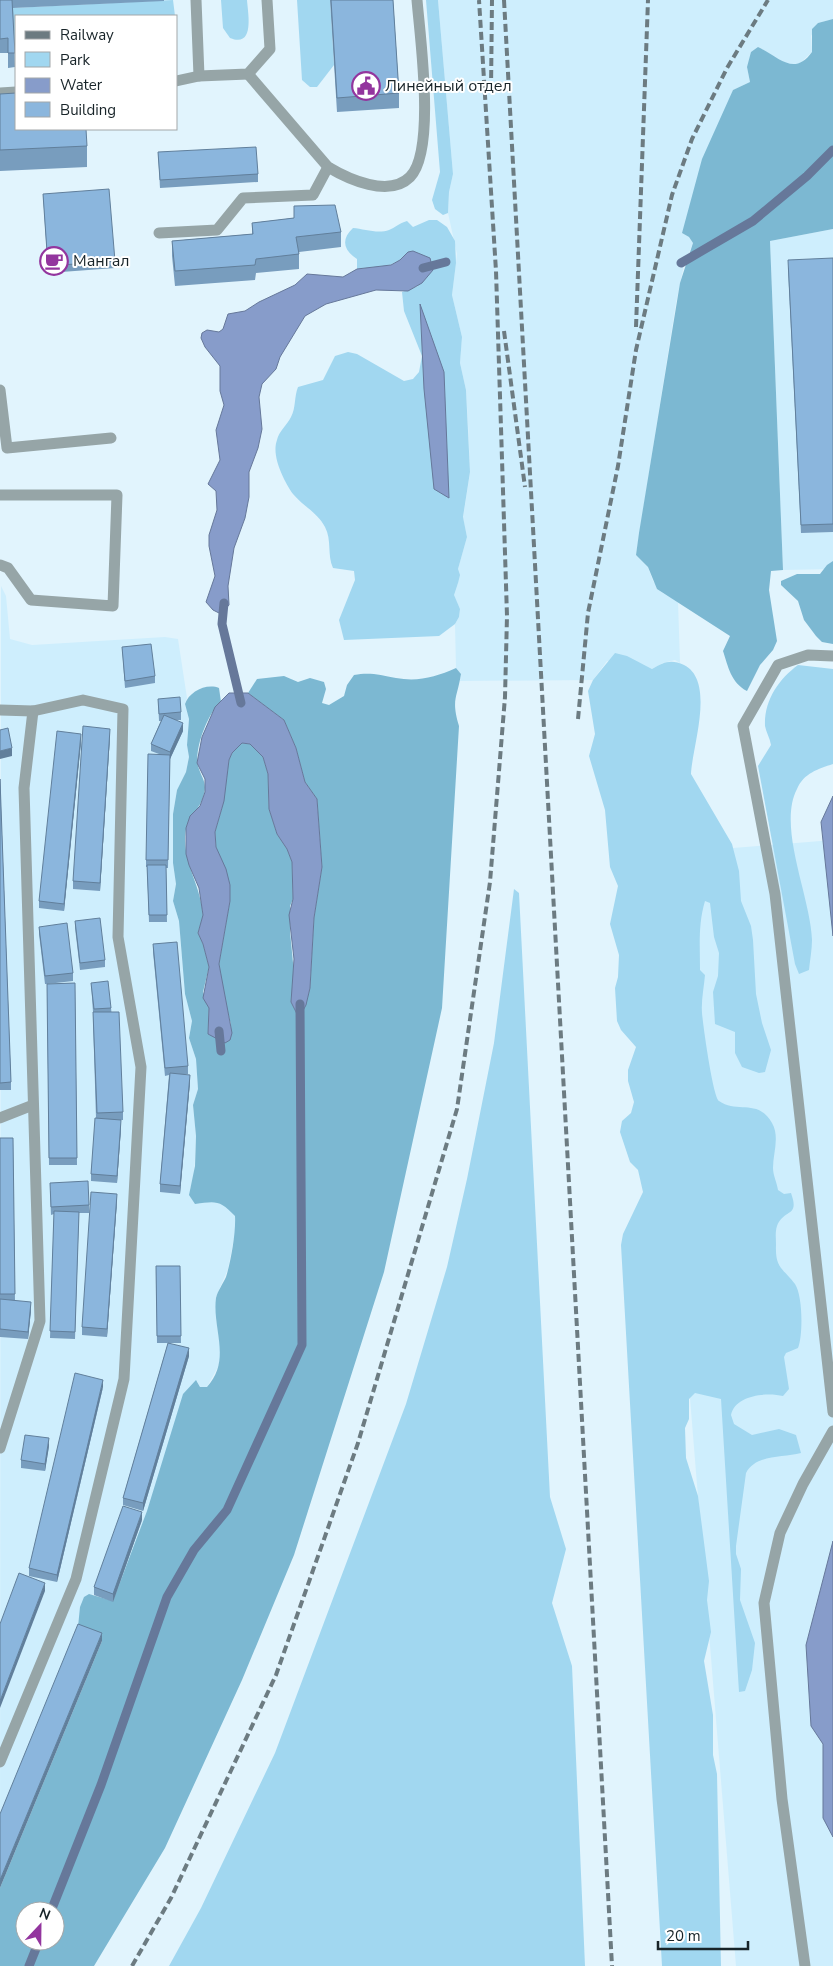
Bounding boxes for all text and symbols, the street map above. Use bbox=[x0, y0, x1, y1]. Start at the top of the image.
legend bbox=[15, 15, 178, 130]
text: Railway bbox=[60, 25, 114, 45]
text: Park bbox=[60, 50, 90, 70]
public building icon: Линейный отдел bbox=[351, 71, 381, 101]
text: Water bbox=[60, 75, 103, 95]
place label: Линейный отдел bbox=[385, 75, 512, 97]
text: Building bbox=[60, 100, 116, 120]
cafe icon: Мангал bbox=[39, 246, 69, 276]
place label: Мангал bbox=[73, 250, 129, 272]
north arrow bbox=[15, 1901, 65, 1951]
text: N bbox=[36, 1904, 53, 1925]
scale bar bbox=[658, 1918, 748, 1950]
text: 20 m bbox=[666, 1926, 701, 1946]

